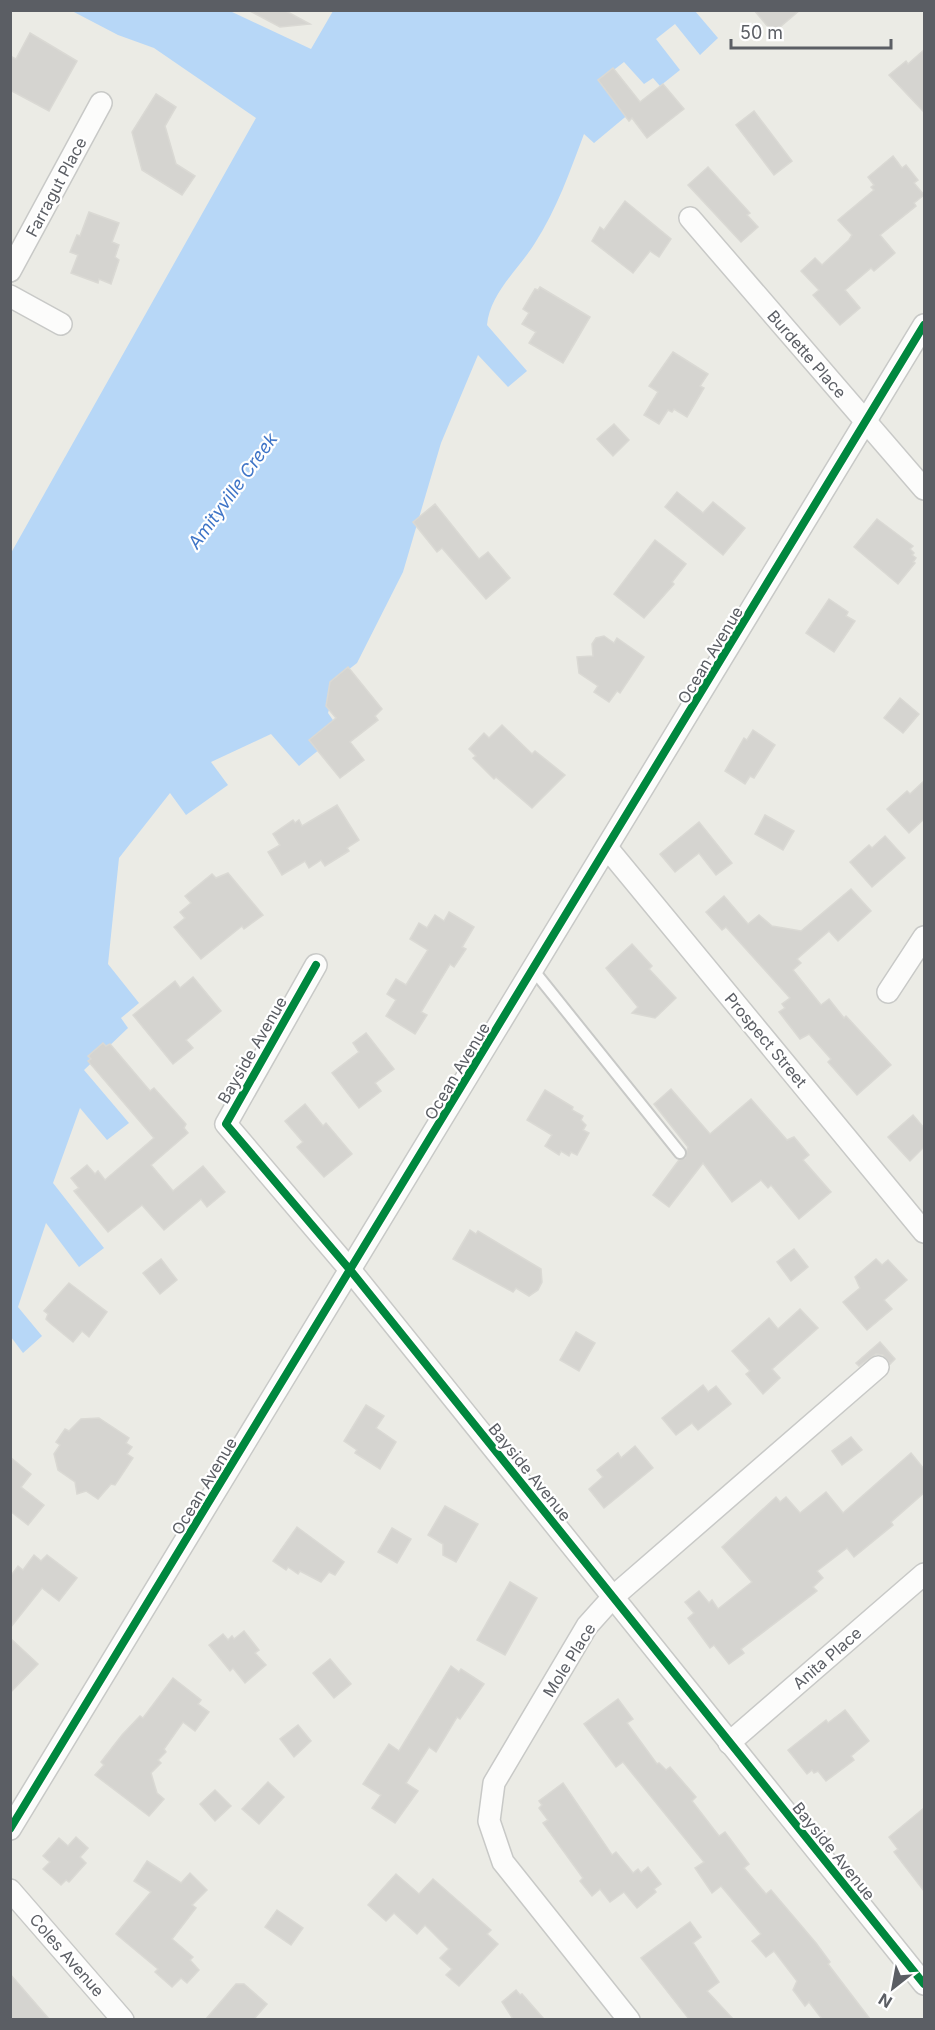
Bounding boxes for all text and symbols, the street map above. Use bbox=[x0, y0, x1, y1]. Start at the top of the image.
scale bar bbox=[731, 12, 892, 50]
text: 50 m bbox=[740, 22, 783, 43]
street label: Farragut Place bbox=[21, 134, 91, 240]
street label: Burdette Place bbox=[763, 306, 851, 402]
water label: Amityville Creek bbox=[183, 428, 282, 553]
street label: Ocean Avenue bbox=[673, 603, 747, 707]
street label: Prospect Street bbox=[721, 989, 811, 1091]
street label: Bayside Avenue bbox=[213, 993, 291, 1107]
street label: Ocean Avenue bbox=[420, 1019, 494, 1123]
street label: Bayside Avenue bbox=[484, 1419, 576, 1525]
street label: Ocean Avenue bbox=[167, 1434, 241, 1538]
street label: Mole Place bbox=[538, 1619, 600, 1701]
street label: Anita Place bbox=[788, 1623, 866, 1693]
street label: Bayside Avenue bbox=[788, 1798, 880, 1904]
street label: Coles Avenue bbox=[25, 1909, 109, 2001]
north arrow bbox=[863, 1958, 923, 2018]
text: N bbox=[875, 1989, 896, 2013]

